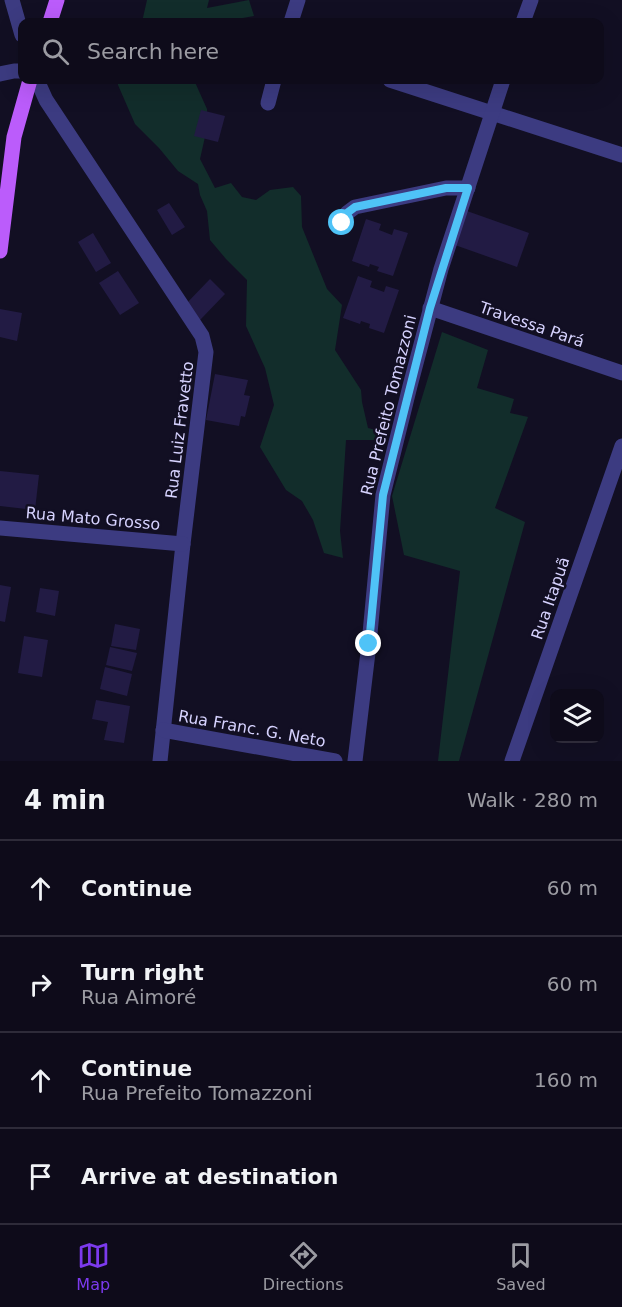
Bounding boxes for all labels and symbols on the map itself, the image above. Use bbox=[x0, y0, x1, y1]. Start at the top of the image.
route start bbox=[328, 209, 354, 235]
street label: Travessa Pará bbox=[476, 297, 587, 351]
street label: Rua Prefeito Tomazzoni bbox=[357, 313, 420, 497]
street label: Rua Luiz Fravetto bbox=[162, 360, 197, 500]
street label: Rua Mato Grosso bbox=[25, 503, 161, 534]
street label: Rua Itapuã bbox=[527, 554, 574, 642]
route end bbox=[355, 630, 381, 656]
street label: Rua Franc. G. Neto bbox=[177, 706, 327, 751]

